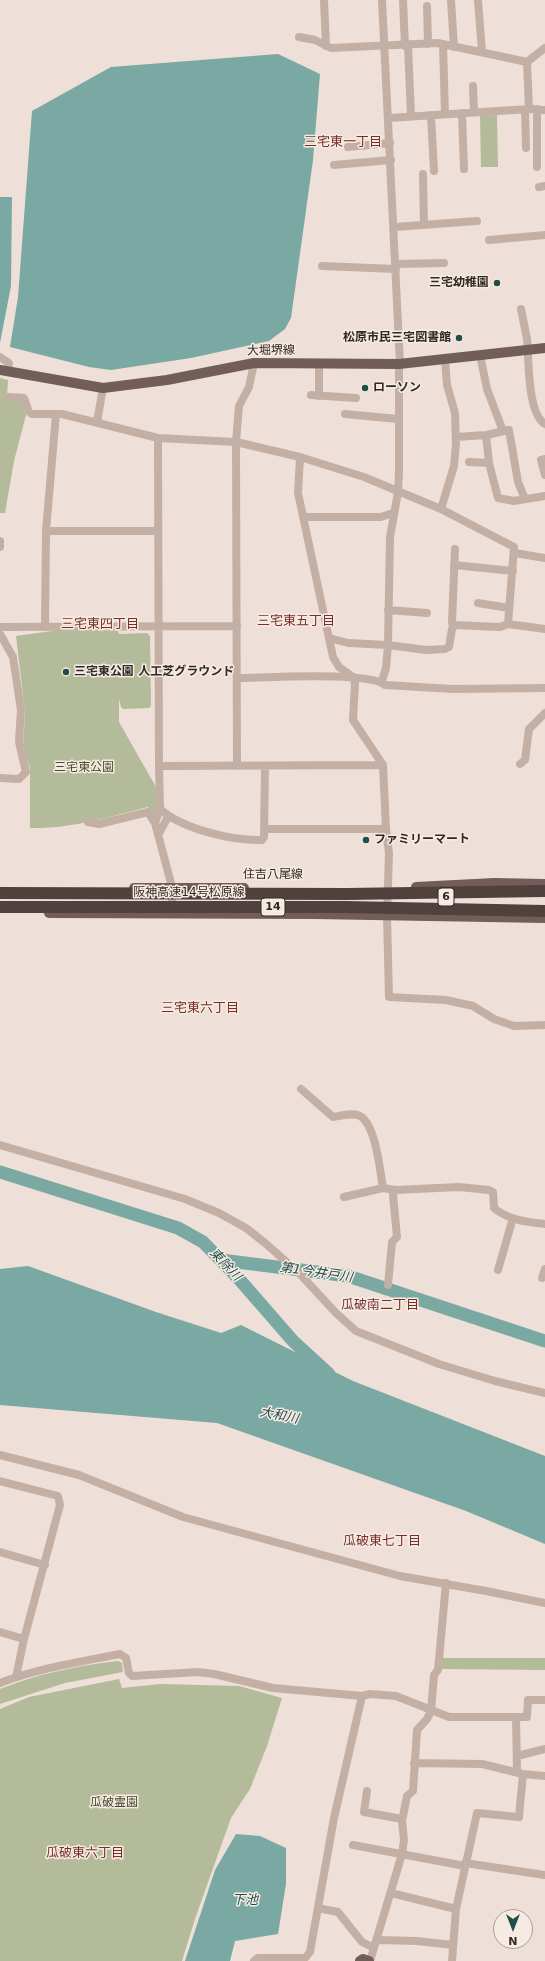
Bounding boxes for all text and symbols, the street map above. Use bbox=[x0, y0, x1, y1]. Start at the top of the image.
district label: 三宅東一丁目 bbox=[304, 135, 382, 151]
place label: 三宅幼稚園 bbox=[429, 276, 489, 290]
marker: 三宅幼稚園 bbox=[492, 278, 502, 288]
place label: 松原市民三宅図書館 bbox=[343, 331, 451, 345]
marker: 松原市民三宅図書館 bbox=[454, 333, 464, 343]
street label: 大堀堺線 bbox=[247, 343, 295, 359]
place label: ローソン bbox=[373, 381, 421, 395]
marker: ローソン bbox=[360, 383, 370, 393]
district label: 三宅東五丁目 bbox=[257, 614, 335, 630]
district label: 三宅東四丁目 bbox=[61, 617, 139, 633]
place label: 三宅東公園 人工芝グラウンド bbox=[74, 665, 234, 679]
marker: 三宅東公園 人工芝グラウンド bbox=[61, 667, 71, 677]
park label: 三宅東公園 bbox=[54, 761, 114, 775]
place label: ファミリーマート bbox=[374, 833, 470, 847]
marker: ファミリーマート bbox=[361, 835, 371, 845]
street label: 住吉八尾線 bbox=[243, 868, 303, 882]
street label: 阪神高速14号松原線 bbox=[133, 886, 245, 900]
road number: 6 bbox=[438, 888, 454, 906]
road number: 14 bbox=[261, 898, 285, 916]
district label: 三宅東六丁目 bbox=[161, 1001, 239, 1017]
water label: 東除川 bbox=[206, 1246, 244, 1284]
water label: 第1今井戸川 bbox=[279, 1260, 353, 1286]
district label: 瓜破南二丁目 bbox=[341, 1298, 419, 1314]
water label: 大和川 bbox=[258, 1405, 300, 1427]
district label: 瓜破東七丁目 bbox=[343, 1534, 421, 1550]
park label: 瓜破霊園 bbox=[90, 1796, 138, 1810]
district label: 瓜破東六丁目 bbox=[46, 1846, 124, 1862]
water label: 下池 bbox=[232, 1893, 258, 1909]
north arrow bbox=[493, 1909, 533, 1949]
text: N bbox=[508, 1934, 518, 1947]

